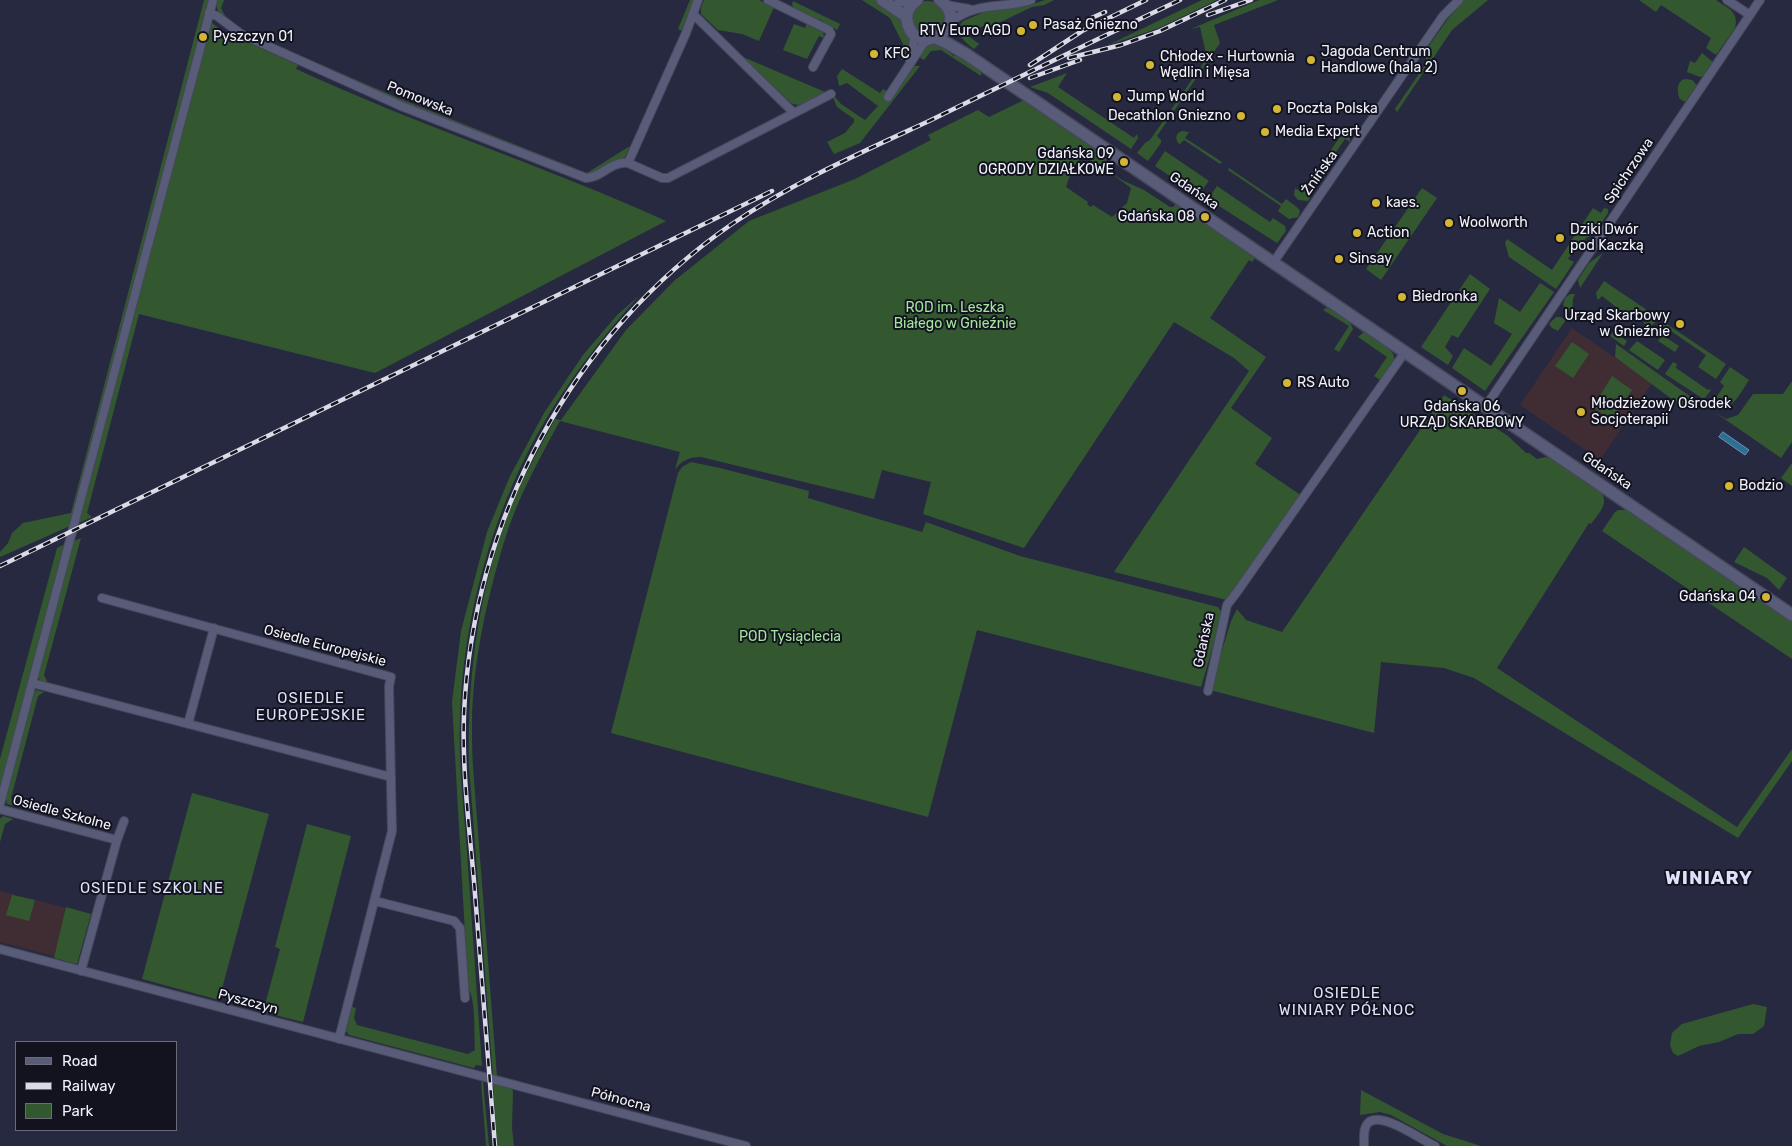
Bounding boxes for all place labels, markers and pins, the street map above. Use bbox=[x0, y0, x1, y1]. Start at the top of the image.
place label: Pasaż Gniezno bbox=[1043, 17, 1138, 33]
marker: Pasaż Gniezno bbox=[1027, 19, 1039, 31]
place label: RTV Euro AGD bbox=[919, 23, 1011, 39]
marker: RTV Euro AGD bbox=[1015, 25, 1027, 37]
place label: Pyszczyn 01 bbox=[213, 29, 293, 45]
marker: Pyszczyn 01 bbox=[197, 31, 209, 43]
place label: Jagoda Centrum Handlowe (hala 2) bbox=[1321, 44, 1437, 76]
place label: KFC bbox=[884, 46, 910, 62]
marker: KFC bbox=[868, 48, 880, 60]
place label: Chłodex - Hurtownia Wędlin i Mięsa bbox=[1160, 49, 1295, 82]
marker: Jagoda Centrum Handlowe (hala 2) bbox=[1305, 54, 1317, 66]
marker: Chłodex - Hurtownia Wędlin i Mięsa bbox=[1144, 59, 1156, 71]
place label: Jump World bbox=[1127, 89, 1204, 105]
marker: Jump World bbox=[1111, 91, 1123, 103]
place label: Poczta Polska bbox=[1287, 101, 1378, 117]
marker: Poczta Polska bbox=[1271, 103, 1283, 115]
place label: Decathlon Gniezno bbox=[1108, 108, 1231, 124]
marker: Decathlon Gniezno bbox=[1235, 110, 1247, 122]
place label: Media Expert bbox=[1275, 124, 1360, 140]
marker: Media Expert bbox=[1259, 126, 1271, 138]
place label: Gdańska 09 OGRODY DZIAŁKOWE bbox=[979, 146, 1114, 178]
marker: Gdańska 09 OGRODY DZIAŁKOWE bbox=[1118, 156, 1130, 168]
place label: kaes. bbox=[1386, 195, 1419, 211]
marker: kaes. bbox=[1370, 197, 1382, 209]
place label: Gdańska 08 bbox=[1118, 209, 1195, 225]
marker: Gdańska 08 bbox=[1199, 211, 1211, 223]
place label: Woolworth bbox=[1459, 215, 1528, 231]
marker: Woolworth bbox=[1443, 217, 1455, 229]
place label: Dziki Dwór pod Kaczką bbox=[1570, 222, 1644, 254]
place label: Action bbox=[1367, 225, 1409, 241]
marker: Action bbox=[1351, 227, 1363, 239]
marker: Dziki Dwór pod Kaczką bbox=[1554, 232, 1566, 244]
place label: Sinsay bbox=[1349, 251, 1392, 267]
marker: Sinsay bbox=[1333, 253, 1345, 265]
place label: Biedronka bbox=[1412, 289, 1477, 305]
marker: Biedronka bbox=[1396, 291, 1408, 303]
place label: Urząd Skarbowy w Gnieźnie bbox=[1564, 308, 1670, 341]
marker: Urząd Skarbowy w Gnieźnie bbox=[1674, 318, 1686, 330]
place label: RS Auto bbox=[1297, 375, 1350, 391]
marker: RS Auto bbox=[1281, 377, 1293, 389]
marker: Gdańska 06 URZĄD SKARBOWY bbox=[1456, 385, 1468, 397]
place label: Młodzieżowy Ośrodek Socjoterapii bbox=[1591, 396, 1731, 428]
place label: Gdańska 06 URZĄD SKARBOWY bbox=[1400, 399, 1524, 432]
marker: Młodzieżowy Ośrodek Socjoterapii bbox=[1575, 406, 1587, 418]
place label: Bodzio bbox=[1739, 478, 1783, 494]
marker: Bodzio bbox=[1723, 480, 1735, 492]
place label: Gdańska 04 bbox=[1679, 589, 1756, 605]
marker: Gdańska 04 bbox=[1760, 591, 1772, 603]

